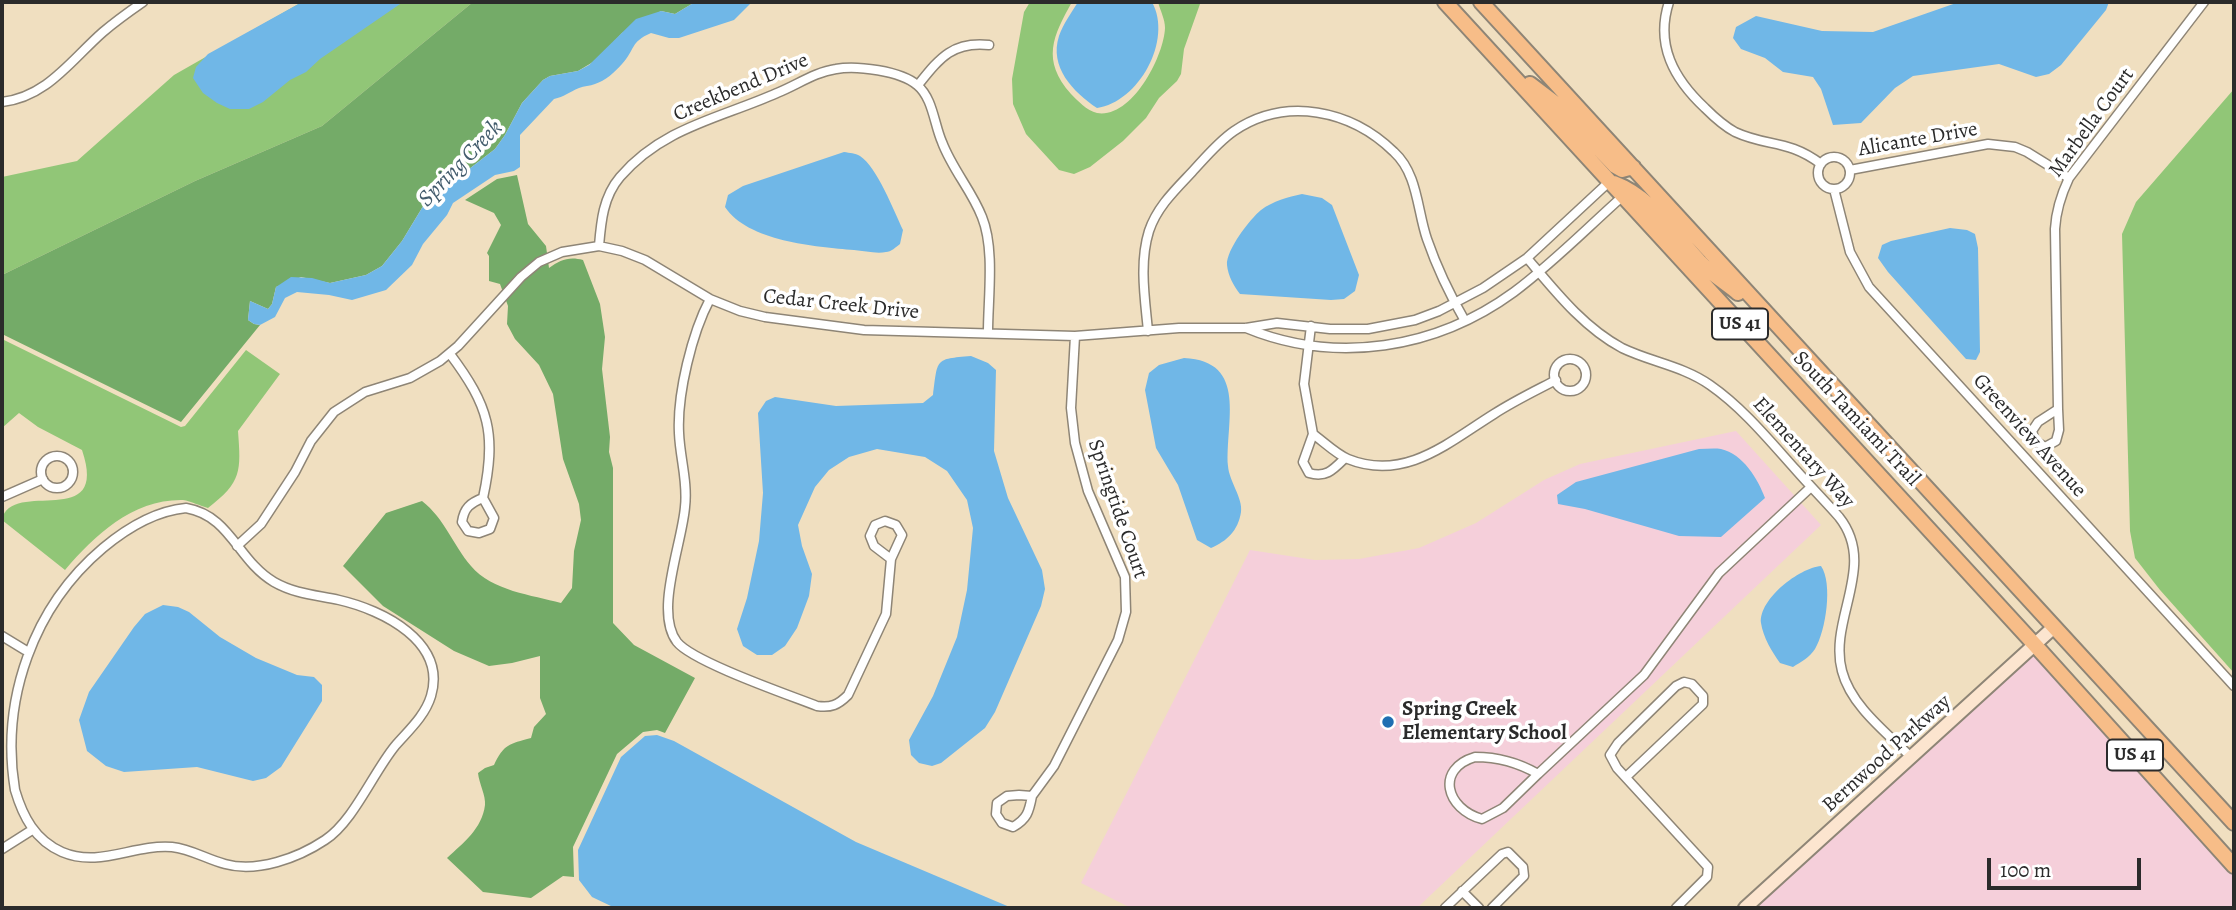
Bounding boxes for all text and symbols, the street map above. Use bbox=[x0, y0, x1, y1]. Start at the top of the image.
street label: Creekbend Drive bbox=[670, 48, 812, 128]
street label: Marbella Court bbox=[2044, 63, 2140, 183]
water label: Spring Creek bbox=[413, 115, 509, 213]
street label: Alicante Drive bbox=[1856, 117, 1980, 163]
street label: Cedar Creek Drive bbox=[762, 284, 920, 326]
road number: US 41 bbox=[1712, 308, 1768, 340]
street label: South Tamiami Trail bbox=[1787, 346, 1925, 492]
street label: Greenview Avenue bbox=[1967, 369, 2091, 503]
street label: Elementary Way bbox=[1747, 392, 1859, 514]
street label: Springtide Court bbox=[1081, 436, 1153, 582]
street label: Bernwood Parkway bbox=[1818, 690, 1956, 818]
place label: Spring Creek Elementary School bbox=[1402, 697, 1567, 747]
marker: Spring Creek Elementary School bbox=[1380, 714, 1396, 730]
road number: US 41 bbox=[2107, 740, 2163, 770]
scale bar bbox=[1991, 844, 2145, 888]
text: 100 m bbox=[2000, 856, 2051, 884]

